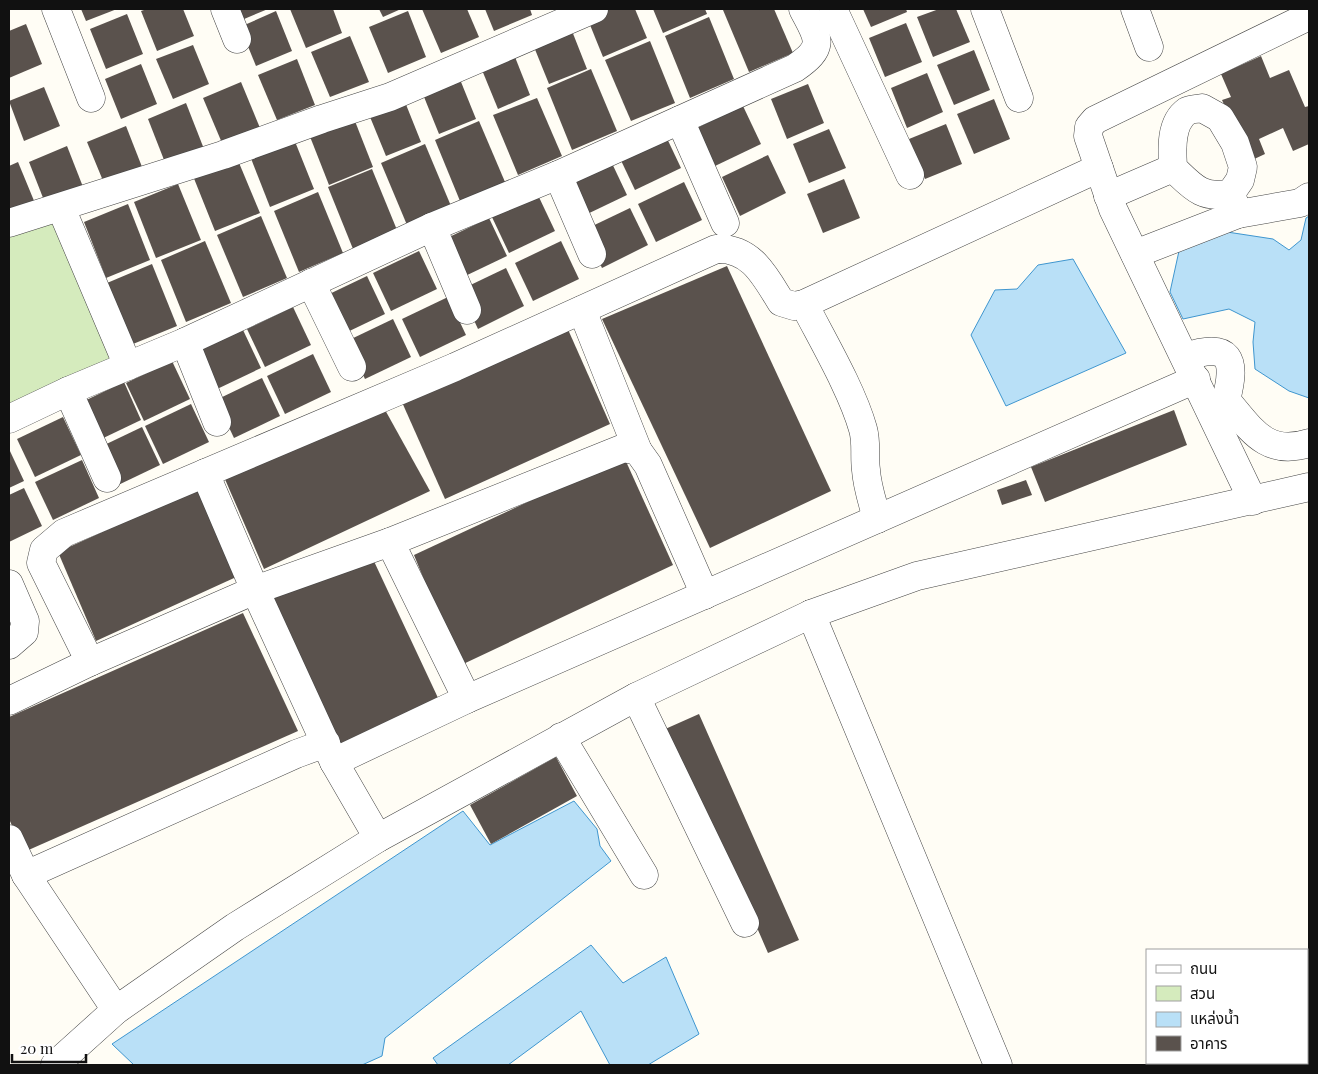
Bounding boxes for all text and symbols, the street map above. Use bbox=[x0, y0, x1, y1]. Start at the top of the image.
legend bbox=[1146, 949, 1308, 1064]
text: ถนน bbox=[1190, 958, 1217, 978]
text: สวน bbox=[1190, 983, 1215, 1003]
text: แหล่งน้ำ bbox=[1190, 1008, 1239, 1028]
scale bar bbox=[12, 1032, 86, 1064]
text: อาคาร bbox=[1190, 1033, 1227, 1053]
text: 20 m bbox=[20, 1038, 54, 1058]

